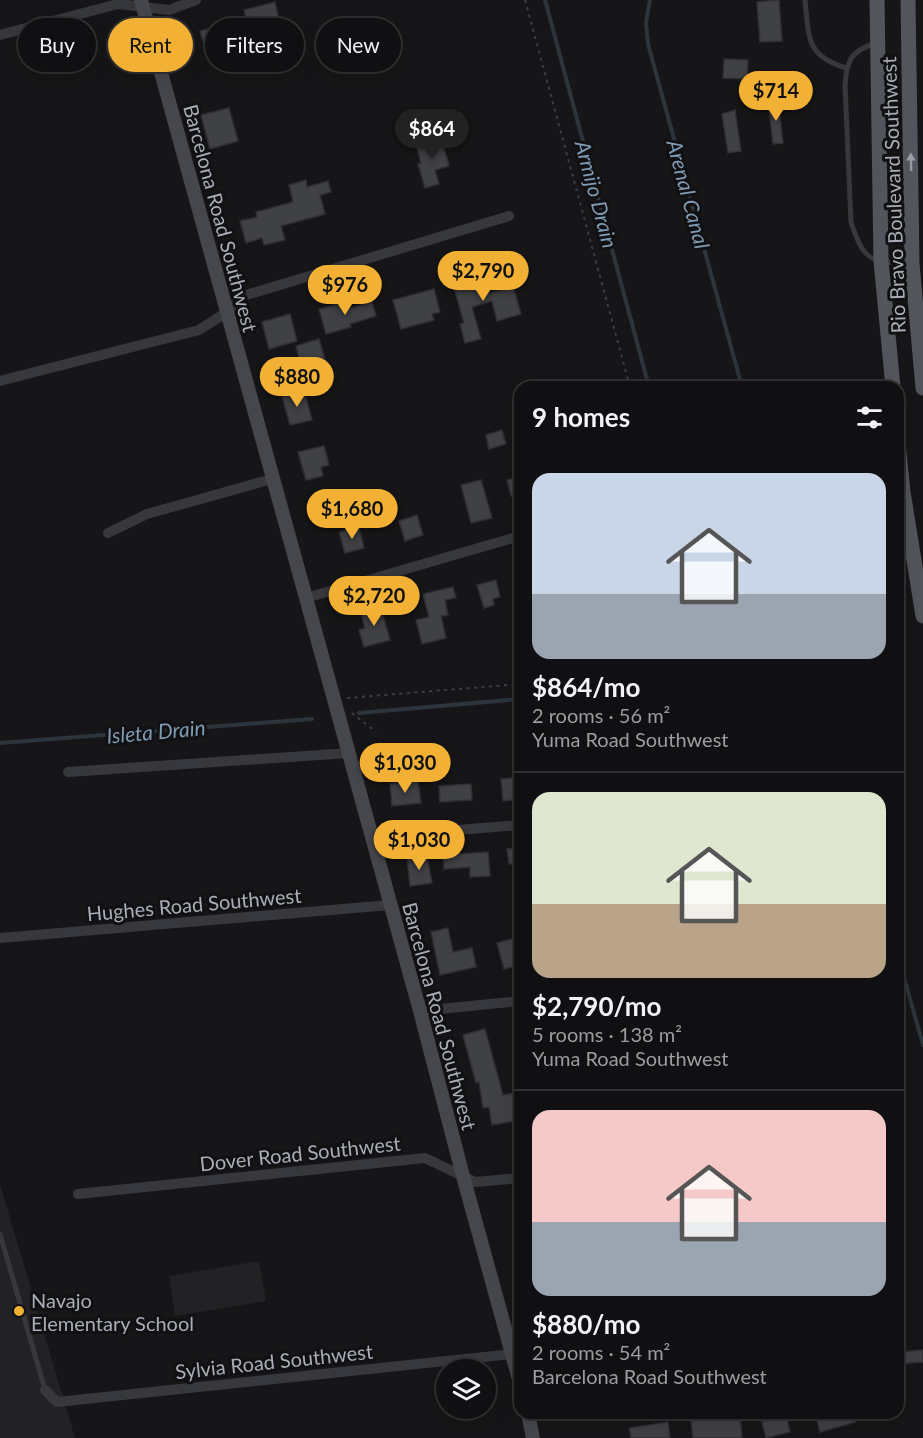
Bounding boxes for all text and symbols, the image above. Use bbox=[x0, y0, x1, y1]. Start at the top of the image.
chip: Buy bbox=[18, 18, 96, 72]
chip: Rent bbox=[108, 18, 193, 72]
chip: Filters bbox=[205, 18, 304, 72]
chip: New bbox=[316, 18, 401, 72]
street label: Rio Bravo Boulevard Southwest bbox=[876, 56, 910, 334]
pin: $714 bbox=[740, 71, 812, 122]
text: $714 bbox=[753, 78, 799, 102]
street label: Barcelona Road Southwest bbox=[179, 101, 263, 335]
pin: $864 bbox=[396, 109, 468, 160]
text: $864 bbox=[409, 116, 455, 140]
water label: Armijo Drain bbox=[570, 136, 623, 251]
water label: Arenal Canal bbox=[662, 136, 716, 252]
one-way arrow bbox=[906, 153, 915, 172]
pin: $2,790 bbox=[434, 251, 532, 302]
text: $2,790 bbox=[452, 258, 514, 282]
pin: $976 bbox=[309, 265, 381, 316]
text: $976 bbox=[322, 272, 368, 296]
pin: $880 bbox=[261, 357, 333, 408]
text: $880 bbox=[274, 364, 320, 388]
text: 9 homes bbox=[532, 401, 630, 433]
icon: filters bbox=[853, 401, 886, 434]
pin: $1,680 bbox=[303, 489, 401, 540]
text: $1,680 bbox=[321, 496, 383, 520]
icon: home bbox=[655, 512, 763, 620]
pin: $2,720 bbox=[325, 576, 423, 627]
text: $2,720 bbox=[343, 583, 405, 607]
text: $864/mo bbox=[532, 671, 640, 703]
text: 2 rooms · 56 m² bbox=[532, 703, 670, 727]
water label: Isleta Drain bbox=[105, 714, 207, 748]
text: Yuma Road Southwest bbox=[532, 727, 728, 751]
pin: $1,030 bbox=[356, 743, 454, 794]
text: $1,030 bbox=[374, 750, 436, 774]
pin: $1,030 bbox=[370, 820, 468, 871]
text: $1,030 bbox=[388, 827, 450, 851]
icon: home bbox=[655, 831, 763, 939]
street label: Hughes Road Southwest bbox=[86, 883, 302, 925]
street label: Barcelona Road Southwest bbox=[398, 899, 482, 1133]
text: $2,790/mo bbox=[532, 990, 662, 1022]
text: 5 rooms · 138 m² bbox=[532, 1022, 682, 1046]
text: Yuma Road Southwest bbox=[532, 1046, 728, 1070]
street label: Dover Road Southwest bbox=[198, 1131, 402, 1175]
icon: home bbox=[655, 1149, 763, 1257]
place label: Navajo Elementary School bbox=[31, 1288, 194, 1335]
marker: Navajo Elementary School bbox=[12, 1304, 26, 1318]
text: $880/mo bbox=[532, 1308, 640, 1340]
street label: Sylvia Road Southwest bbox=[174, 1339, 374, 1383]
text: 2 rooms · 54 m² bbox=[532, 1340, 670, 1364]
map controls bbox=[436, 1359, 496, 1419]
button: layers bbox=[436, 1359, 496, 1419]
text: Barcelona Road Southwest bbox=[532, 1364, 767, 1388]

